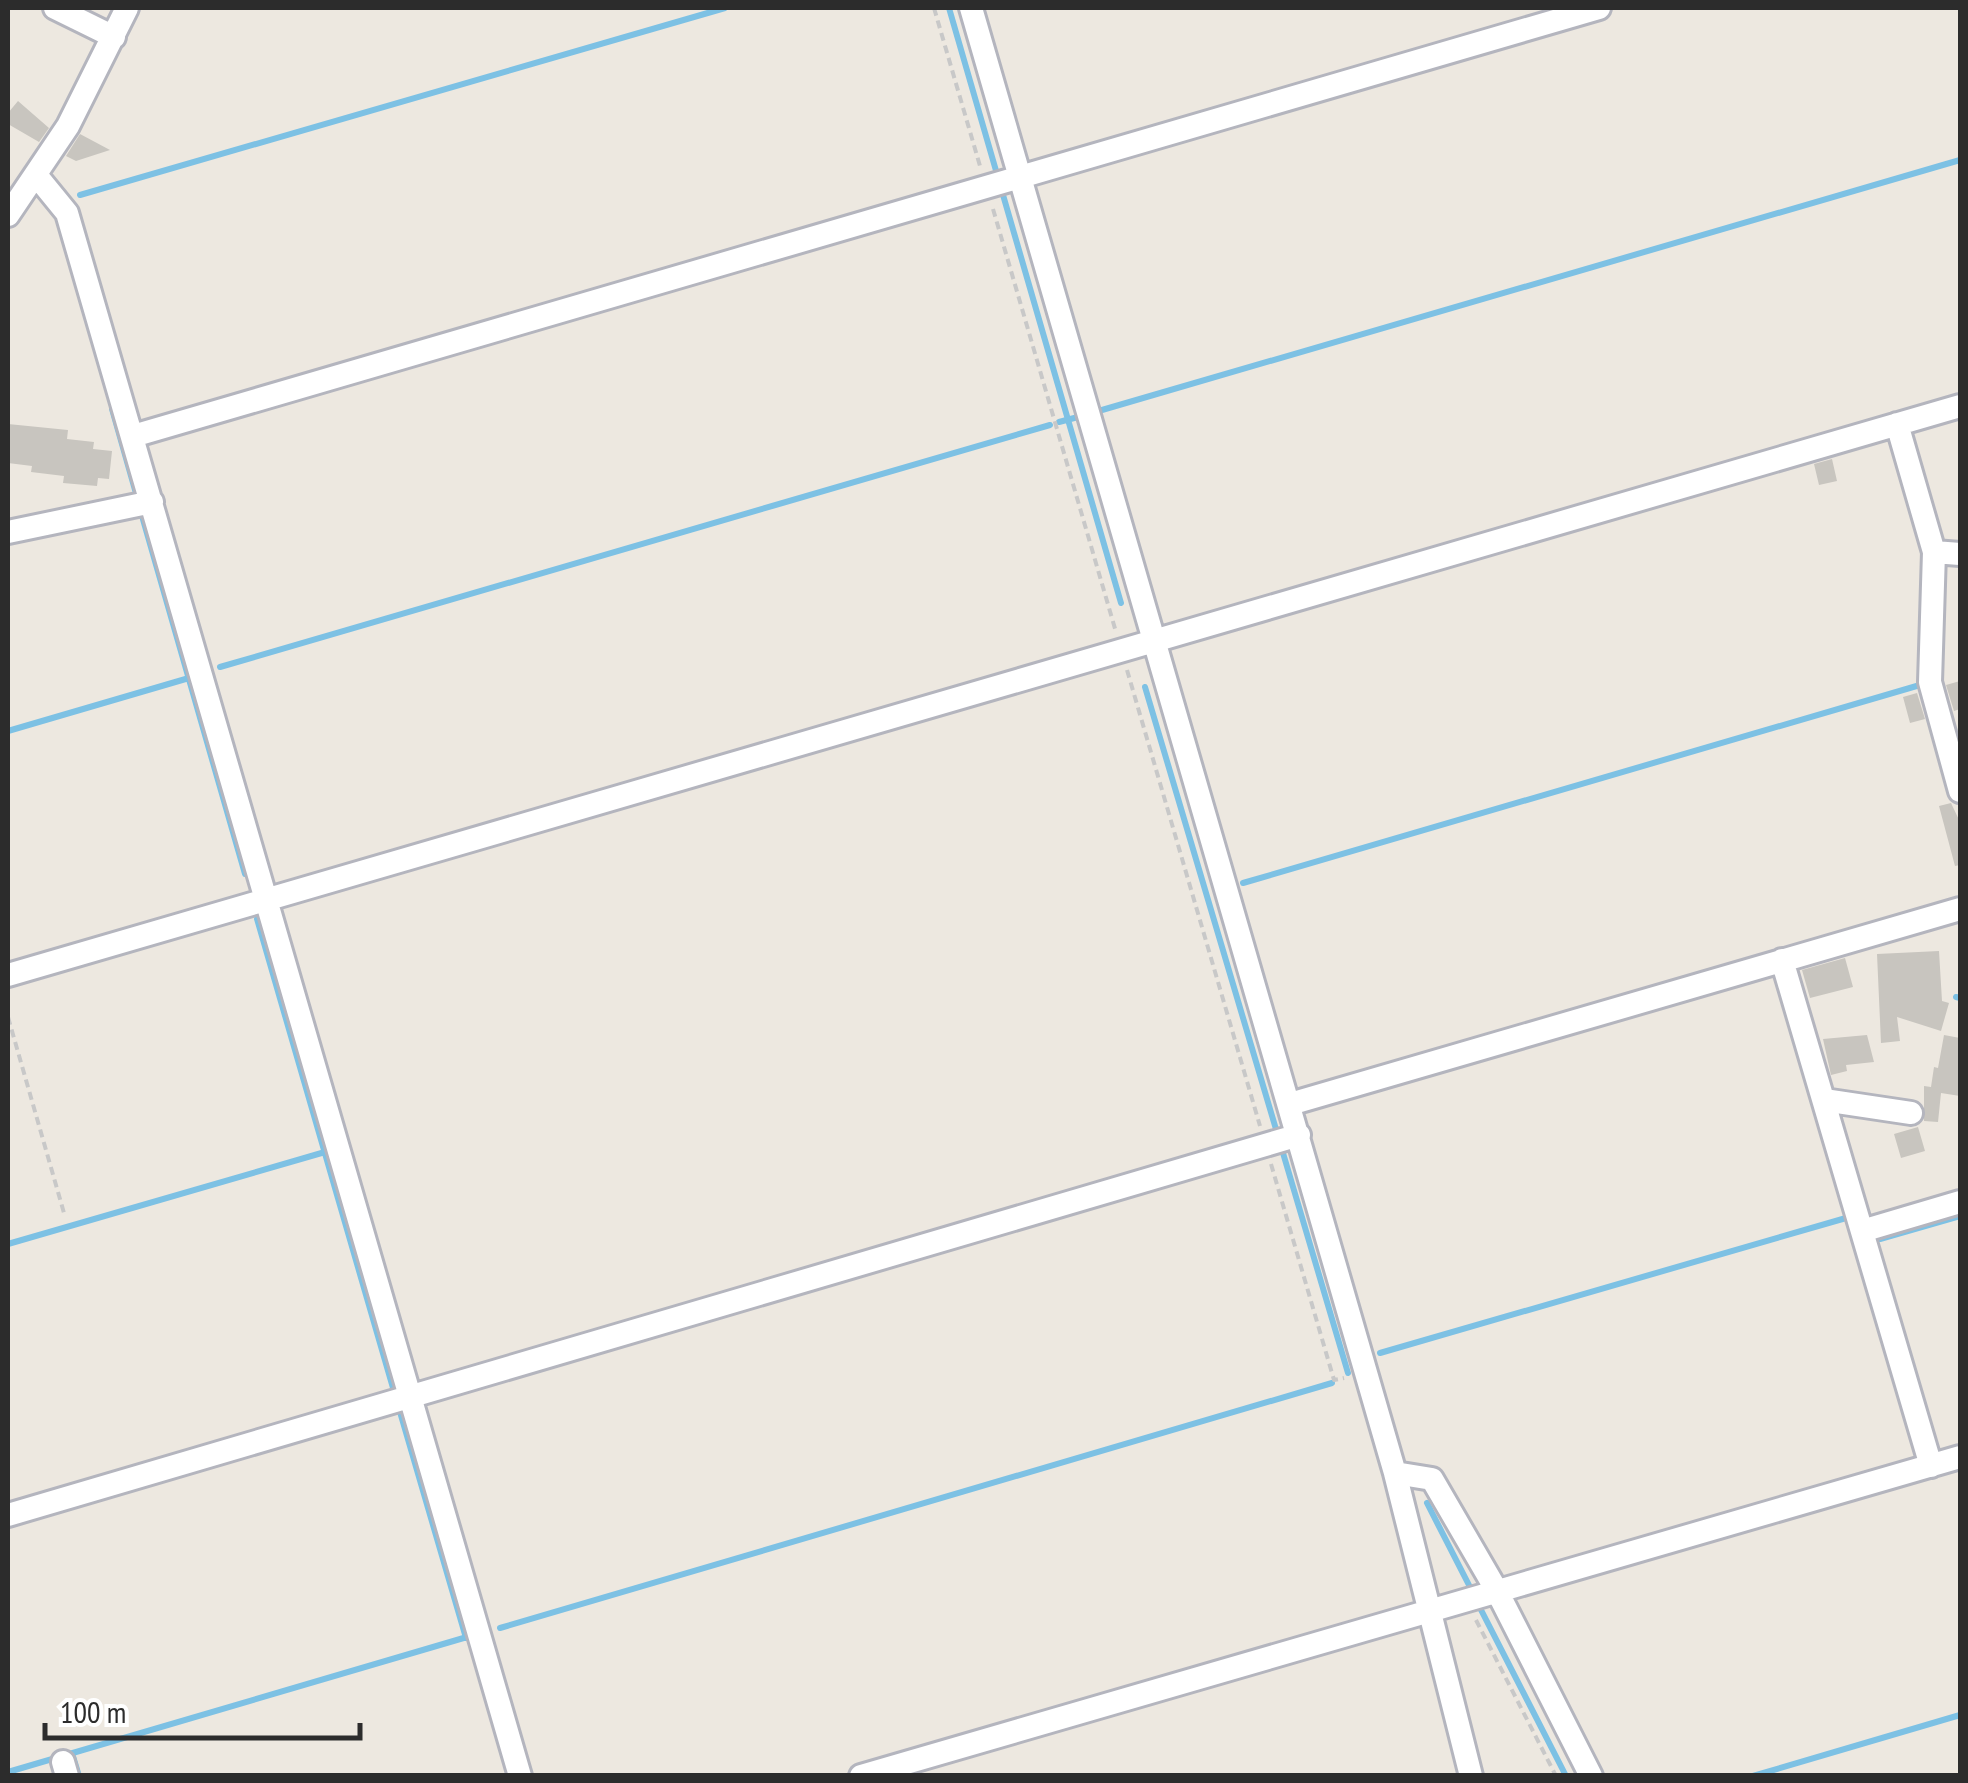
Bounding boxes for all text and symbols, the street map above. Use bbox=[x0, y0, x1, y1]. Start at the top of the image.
scale bar bbox=[45, 1678, 360, 1740]
text: 100 m bbox=[60, 1692, 126, 1731]

